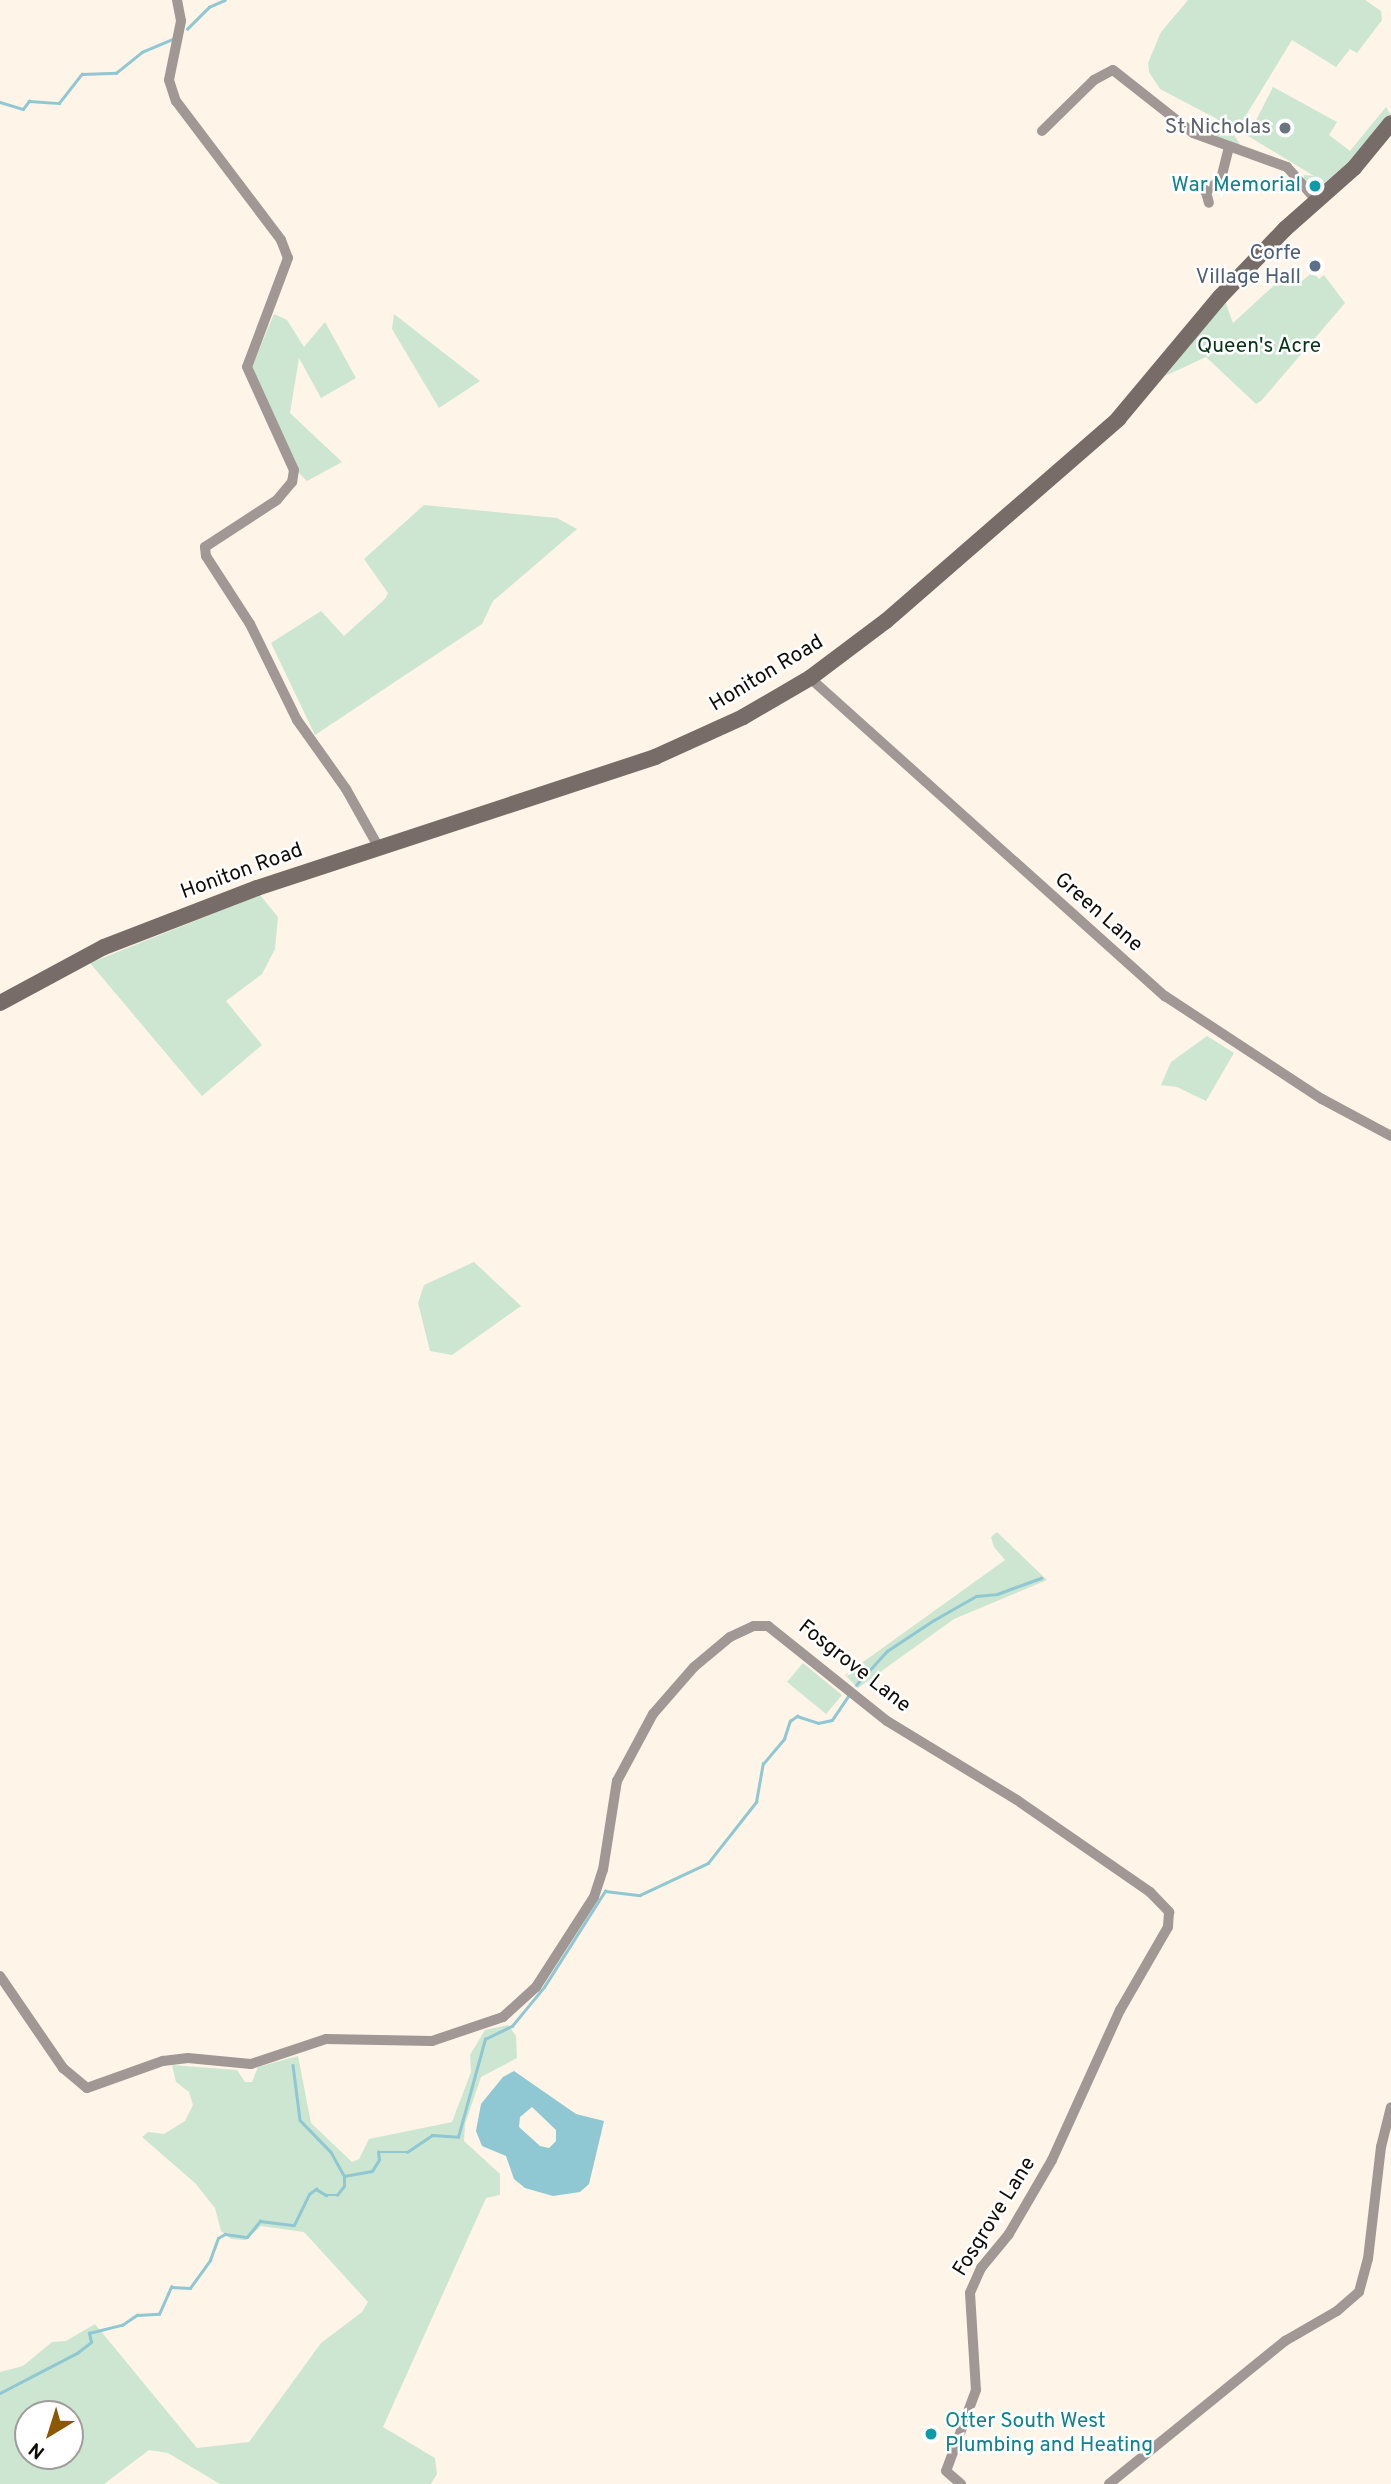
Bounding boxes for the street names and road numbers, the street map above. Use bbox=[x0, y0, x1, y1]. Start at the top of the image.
street label: Honiton Road bbox=[706, 630, 828, 718]
street label: Honiton Road bbox=[177, 838, 307, 906]
street label: Green Lane bbox=[1049, 868, 1147, 958]
street label: Fosgrove Lane bbox=[793, 1615, 915, 1719]
street label: Fosgrove Lane bbox=[948, 2153, 1042, 2281]

